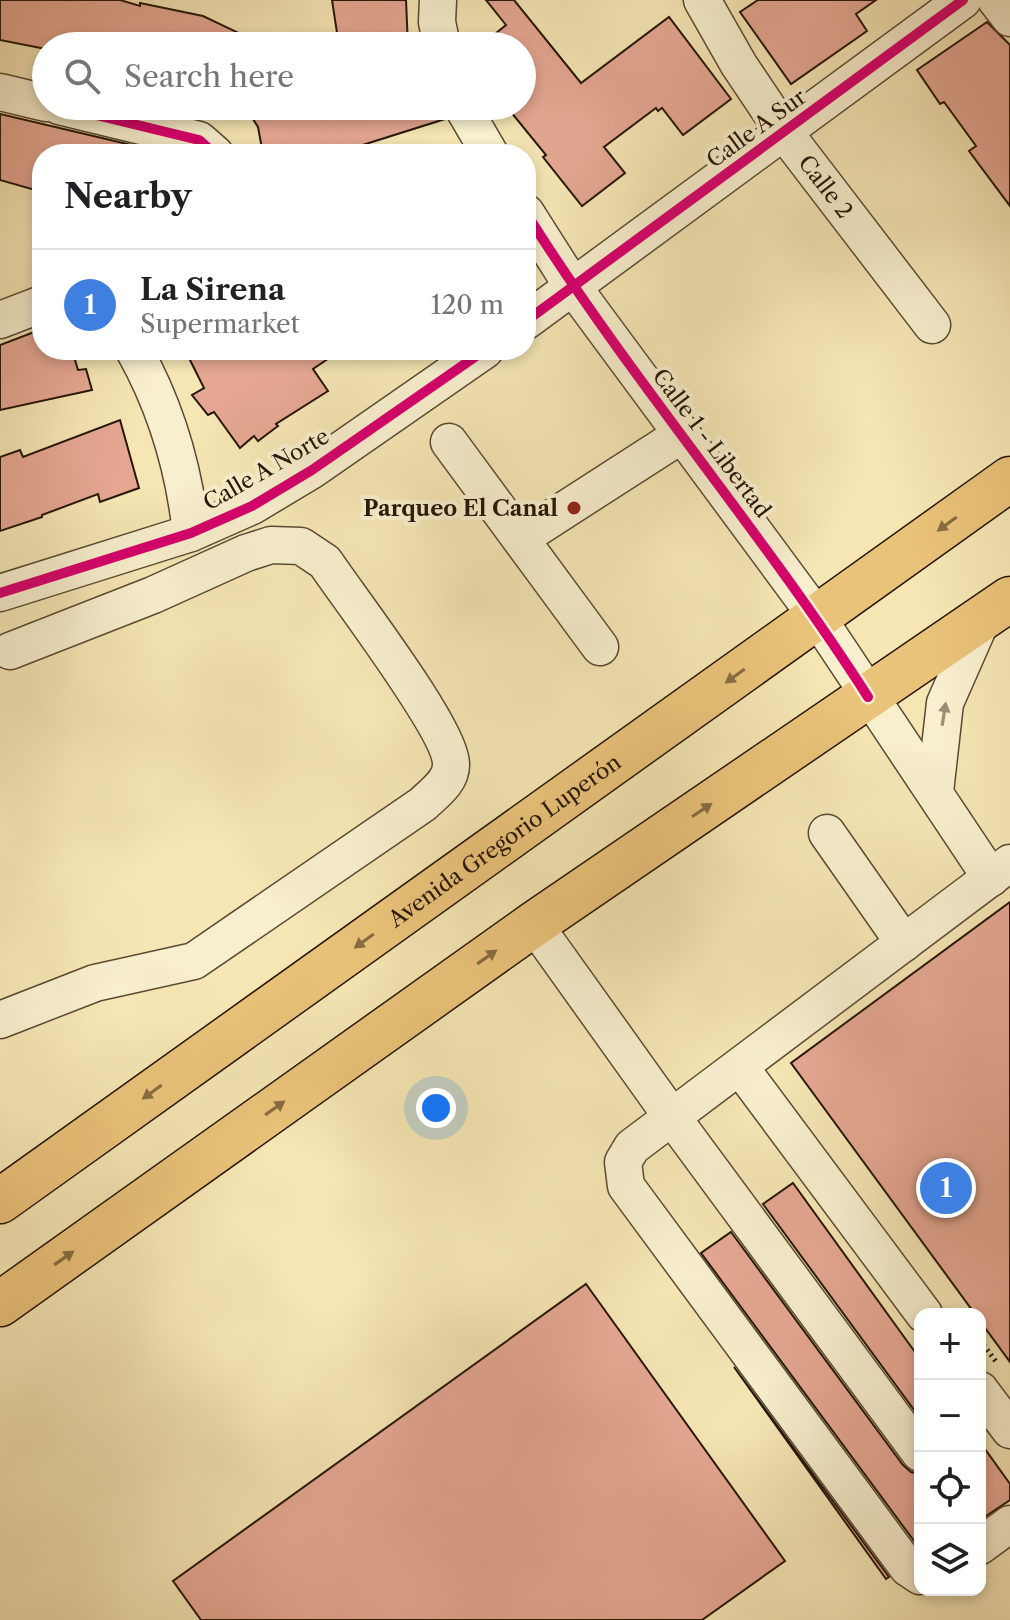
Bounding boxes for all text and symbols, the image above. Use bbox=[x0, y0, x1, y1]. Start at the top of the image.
search box bbox=[32, 32, 536, 120]
icon: search bbox=[60, 54, 104, 98]
text: Search here bbox=[124, 58, 294, 95]
street label: Calle A Sur bbox=[701, 83, 811, 173]
street label: Calle 2 bbox=[793, 150, 858, 224]
text: Nearby bbox=[64, 175, 192, 217]
text: La Sirena bbox=[140, 271, 285, 308]
text: 1 bbox=[84, 289, 96, 321]
text: 120 m bbox=[430, 289, 504, 321]
text: Supermarket bbox=[140, 308, 300, 340]
street label: Calle 1 - Libertad bbox=[647, 363, 776, 523]
street label: Calle A Norte bbox=[199, 423, 334, 516]
place label: Parqueo El Canal bbox=[363, 495, 558, 522]
marker: Parqueo El Canal bbox=[565, 499, 583, 517]
one-way arrow bbox=[936, 516, 957, 531]
one-way arrow bbox=[725, 667, 745, 683]
one-way arrow bbox=[938, 701, 951, 726]
street label: Avenida Gregorio Luperón bbox=[382, 749, 626, 934]
one-way arrow bbox=[691, 803, 712, 818]
one-way arrow bbox=[353, 933, 375, 949]
one-way arrow bbox=[477, 950, 498, 965]
one-way arrow bbox=[142, 1084, 163, 1099]
your location bbox=[416, 1088, 456, 1128]
one-way arrow bbox=[265, 1101, 286, 1116]
pin: 1 bbox=[920, 1158, 972, 1218]
one-way arrow bbox=[53, 1251, 74, 1267]
map controls bbox=[914, 1308, 986, 1596]
button: + bbox=[914, 1308, 986, 1380]
button: − bbox=[914, 1380, 986, 1452]
button: locate bbox=[914, 1452, 986, 1524]
button: layers bbox=[914, 1524, 986, 1596]

